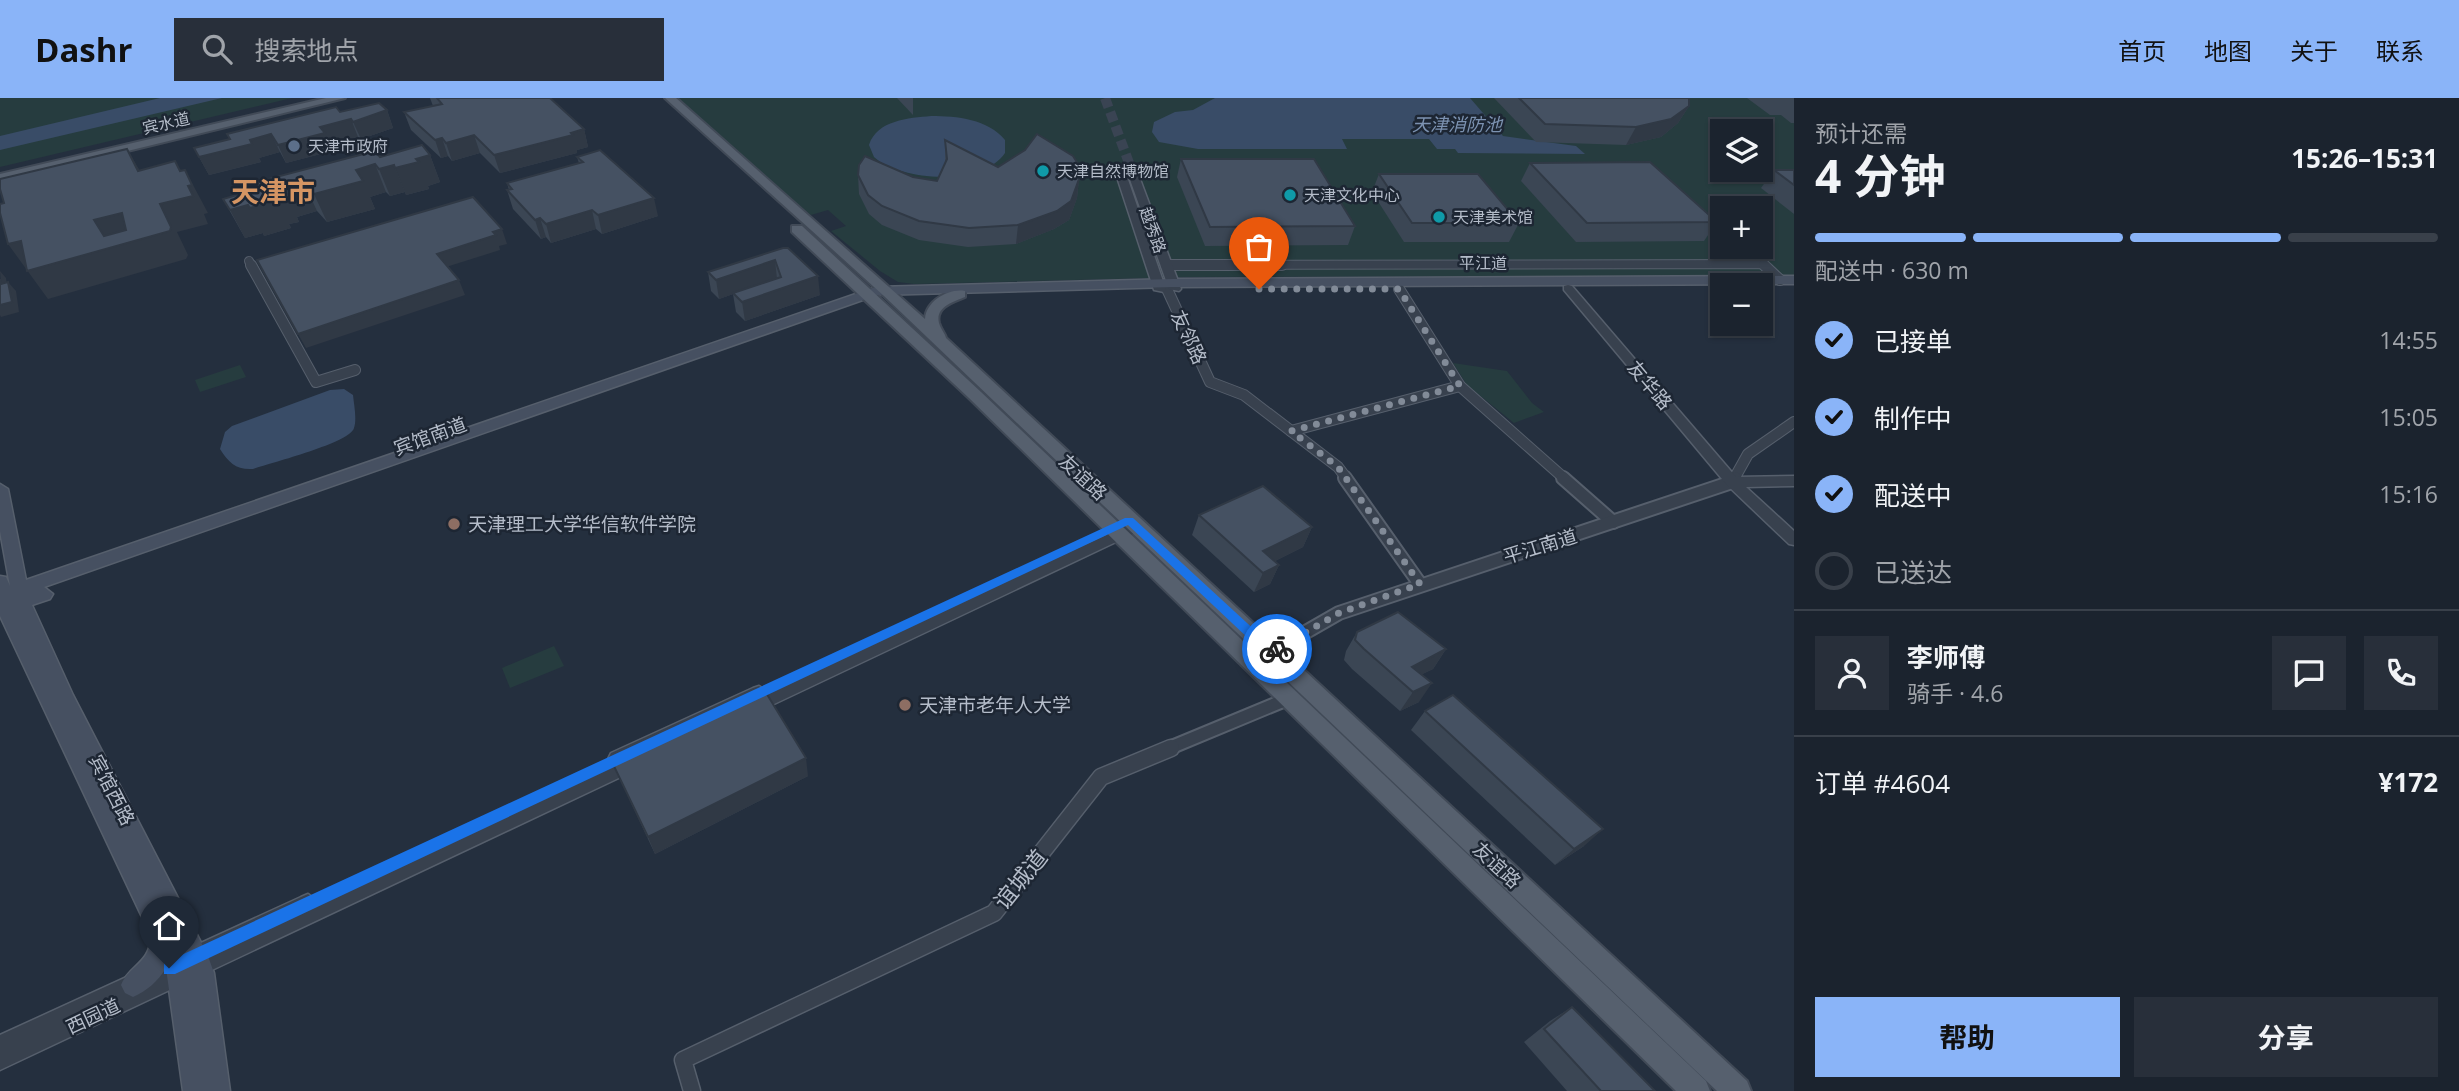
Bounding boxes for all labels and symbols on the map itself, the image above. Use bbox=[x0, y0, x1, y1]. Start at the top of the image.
street label: 宾水道 bbox=[140, 107, 192, 139]
water label: 天津消防池 bbox=[1412, 112, 1504, 136]
place label: 天津市政府 bbox=[308, 135, 388, 157]
marker: 天津市政府 bbox=[286, 138, 302, 154]
place label: 天津自然博物馆 bbox=[1057, 160, 1169, 182]
marker: 天津自然博物馆 bbox=[1035, 163, 1051, 179]
district label: 天津市 bbox=[231, 172, 315, 210]
place label: 天津文化中心 bbox=[1304, 184, 1400, 206]
marker: 天津文化中心 bbox=[1282, 187, 1298, 203]
street label: 越秀路 bbox=[1134, 204, 1172, 256]
place label: 天津美术馆 bbox=[1453, 206, 1533, 228]
marker: 天津美术馆 bbox=[1431, 209, 1447, 225]
pin bbox=[1229, 217, 1289, 289]
street label: 平江道 bbox=[1459, 252, 1507, 274]
street label: 友邻路 bbox=[1165, 306, 1213, 368]
street label: 友华路 bbox=[1622, 355, 1678, 415]
street label: 宾馆南道 bbox=[390, 411, 470, 461]
street label: 友谊路 bbox=[1053, 448, 1113, 506]
place label: 天津理工大学华信软件学院 bbox=[468, 511, 696, 537]
marker: 天津理工大学华信软件学院 bbox=[446, 516, 462, 532]
street label: 平江南道 bbox=[1500, 522, 1580, 570]
courier bbox=[1242, 614, 1312, 684]
place label: 天津市老年人大学 bbox=[919, 692, 1071, 718]
marker: 天津市老年人大学 bbox=[897, 697, 913, 713]
street label: 宾馆西路 bbox=[83, 750, 141, 830]
street label: 友谊路 bbox=[1467, 836, 1527, 894]
street label: 谊城道 bbox=[986, 842, 1054, 916]
pin bbox=[139, 896, 199, 968]
street label: 西园道 bbox=[62, 992, 124, 1040]

